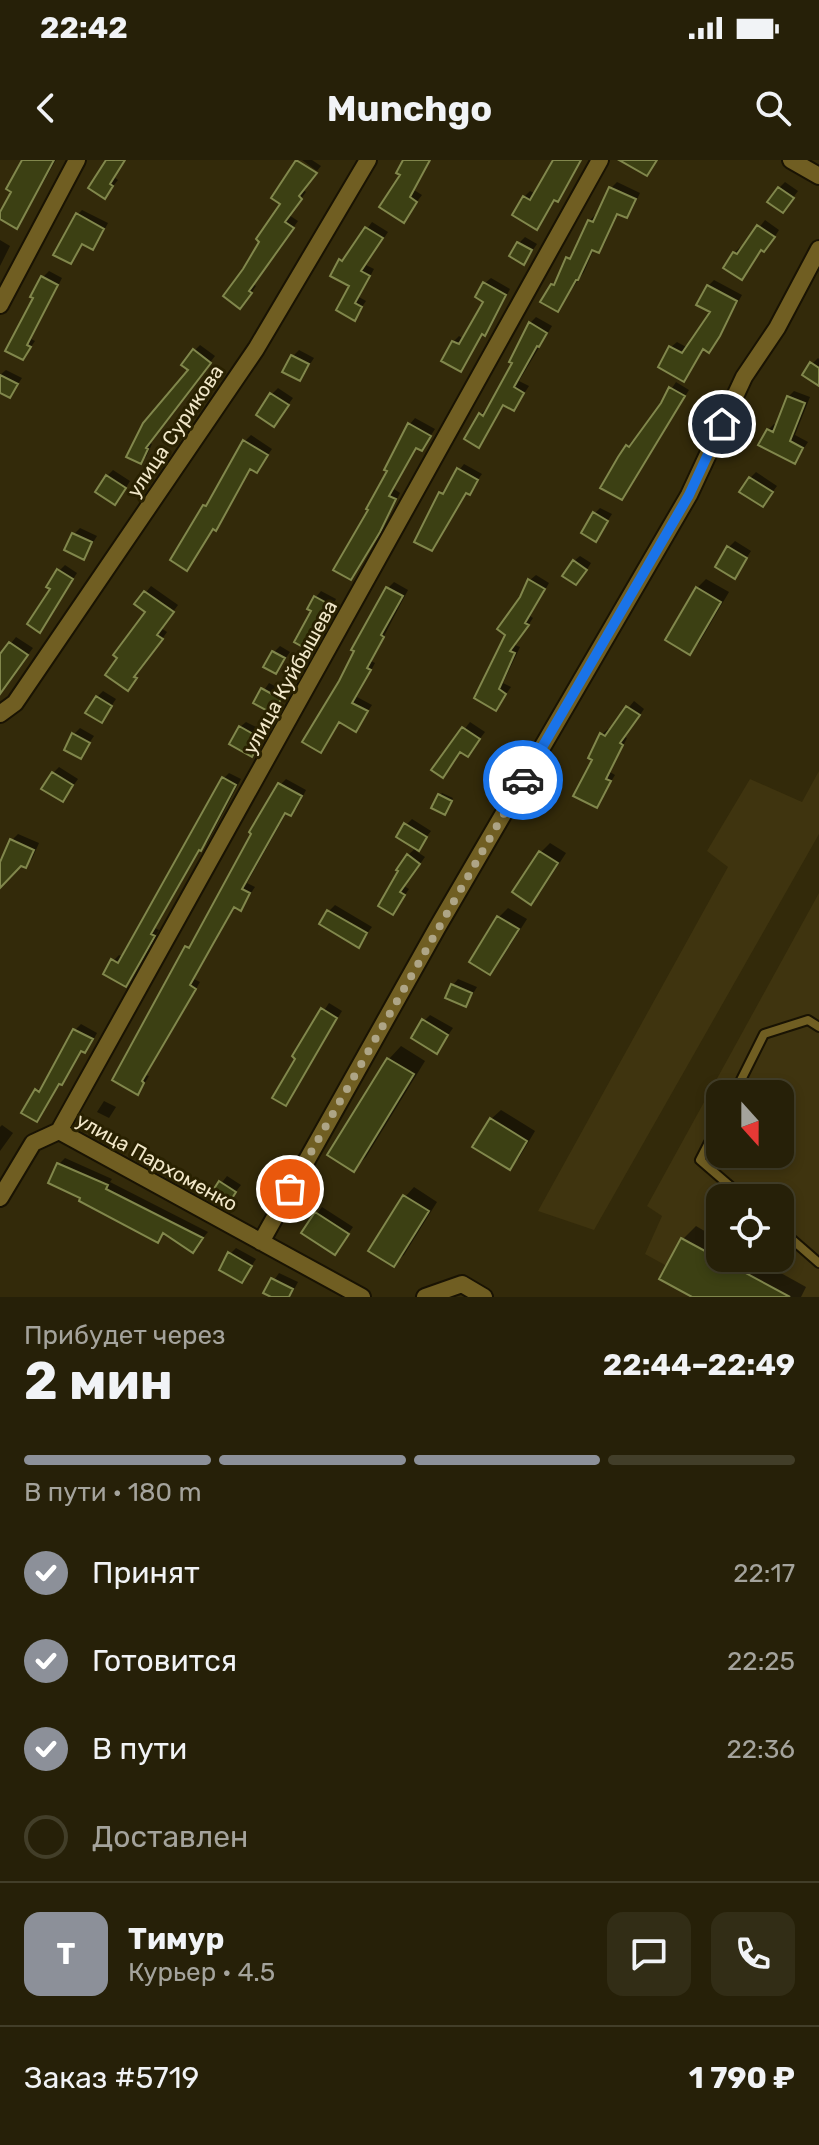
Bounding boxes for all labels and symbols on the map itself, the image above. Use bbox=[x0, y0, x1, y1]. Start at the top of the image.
street label: улица Сурикова bbox=[122, 360, 228, 502]
pin bbox=[688, 390, 756, 458]
street label: улица Куйбышева bbox=[238, 596, 342, 758]
courier bbox=[483, 740, 563, 820]
north arrow bbox=[706, 1080, 794, 1168]
street label: улица Пархоменко bbox=[72, 1108, 242, 1216]
pin bbox=[256, 1155, 324, 1223]

